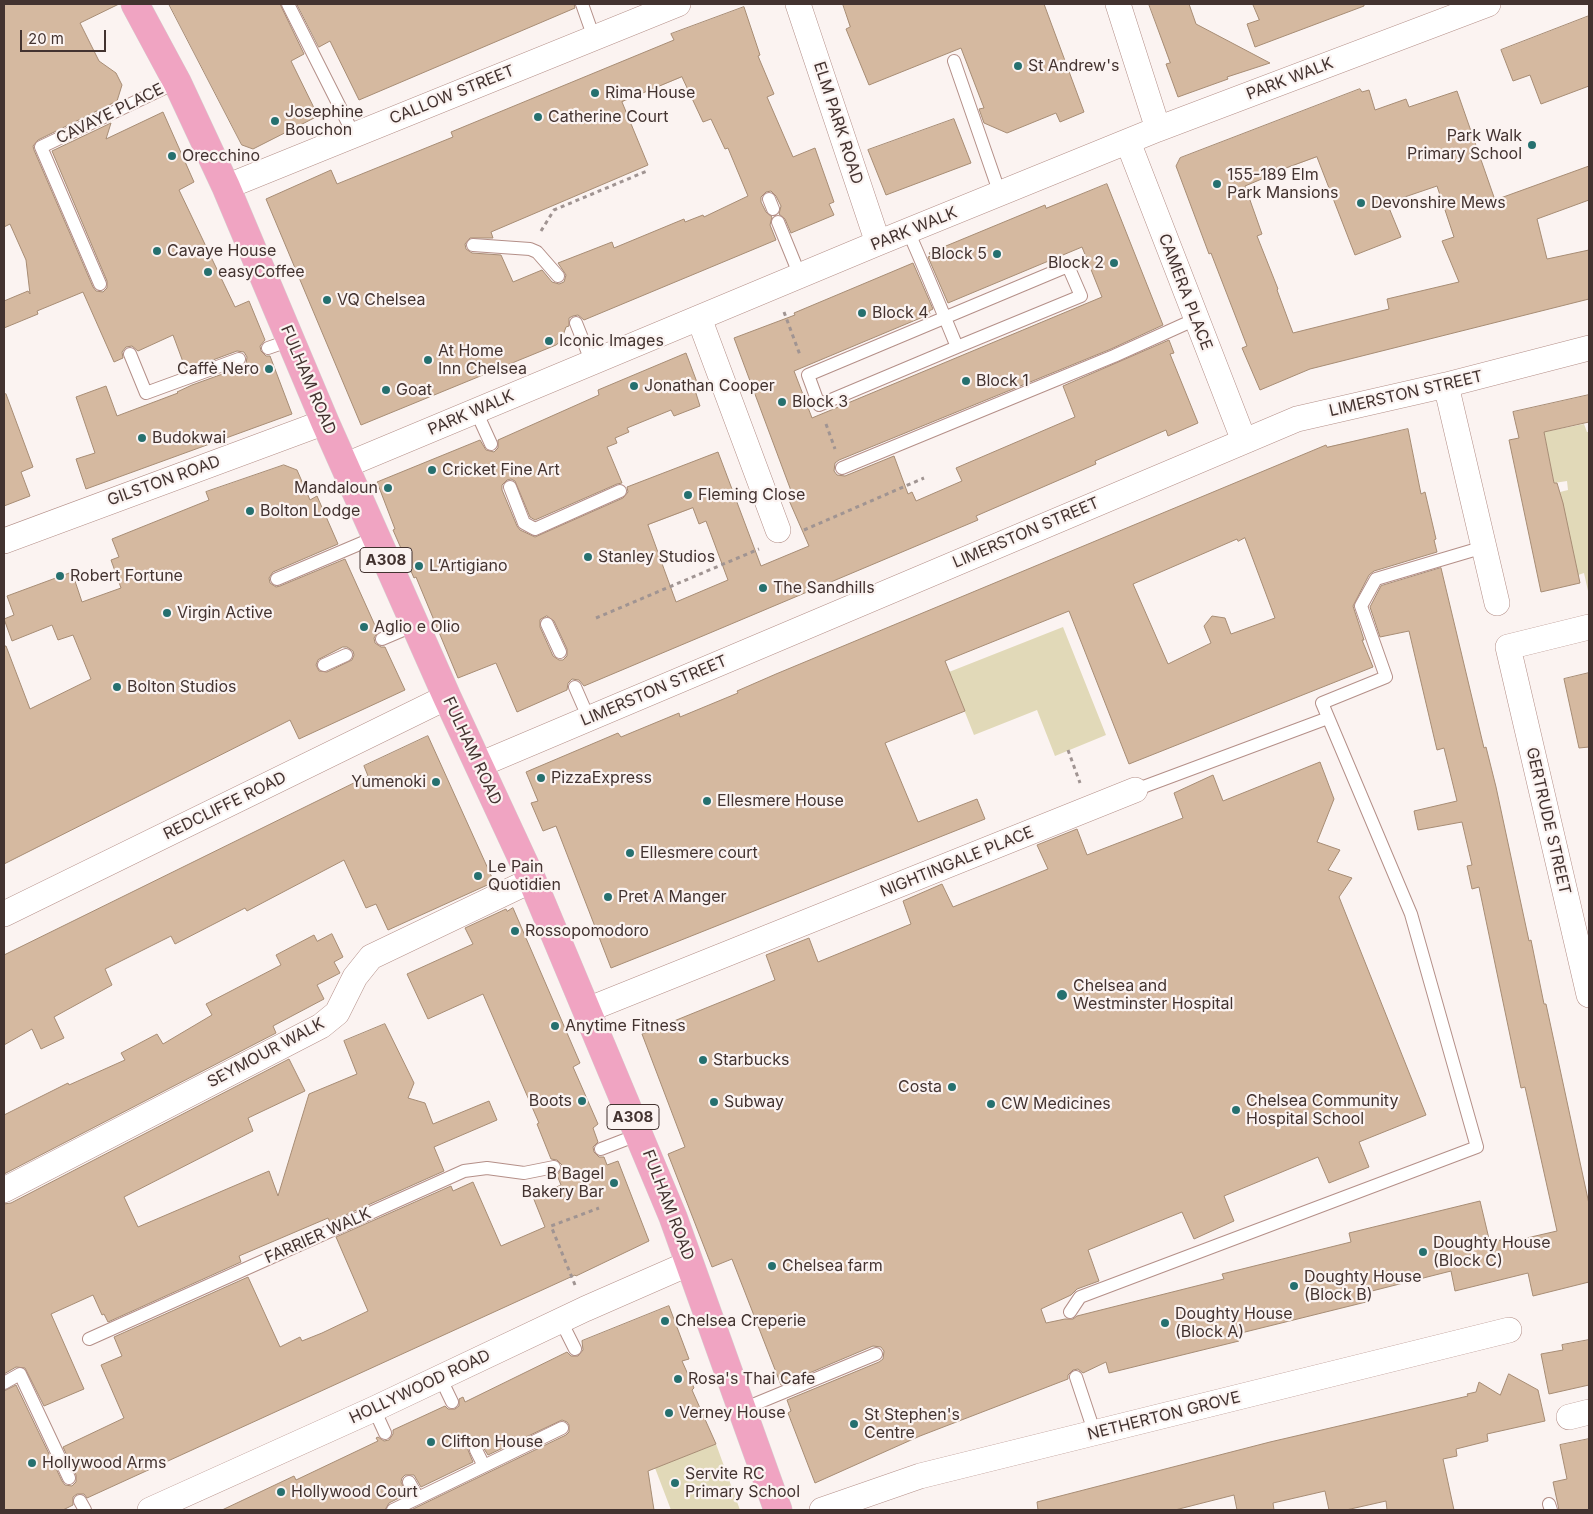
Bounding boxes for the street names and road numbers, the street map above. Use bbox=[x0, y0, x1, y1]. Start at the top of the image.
street label: PARK WALK bbox=[1244, 54, 1336, 104]
street label: ELM PARK ROAD bbox=[809, 59, 867, 187]
street label: CALLOW STREET bbox=[387, 61, 517, 129]
street label: CAVAYE PLACE bbox=[53, 80, 167, 148]
street label: PARK WALK bbox=[868, 203, 960, 255]
street label: CAMERA PLACE bbox=[1154, 231, 1216, 353]
street label: FULHAM ROAD bbox=[276, 322, 340, 438]
street label: LIMERSTON STREET bbox=[1327, 367, 1485, 421]
street label: PARK WALK bbox=[425, 386, 517, 440]
street label: GILSTON ROAD bbox=[105, 452, 223, 510]
street label: LIMERSTON STREET bbox=[950, 493, 1102, 573]
road number: A308 bbox=[360, 548, 412, 572]
street label: LIMERSTON STREET bbox=[578, 651, 730, 731]
street label: FULHAM ROAD bbox=[439, 694, 505, 808]
street label: GERTRUDE STREET bbox=[1522, 746, 1574, 896]
street label: REDCLIFFE ROAD bbox=[161, 768, 289, 844]
street label: NIGHTINGALE PLACE bbox=[878, 822, 1036, 902]
street label: SEYMOUR WALK bbox=[204, 1014, 328, 1092]
road number: A308 bbox=[607, 1104, 659, 1130]
street label: FULHAM ROAD bbox=[638, 1147, 698, 1263]
street label: FARRIER WALK bbox=[262, 1204, 374, 1268]
street label: HOLLYWOOD ROAD bbox=[346, 1346, 494, 1428]
street label: NETHERTON GROVE bbox=[1085, 1388, 1243, 1444]

